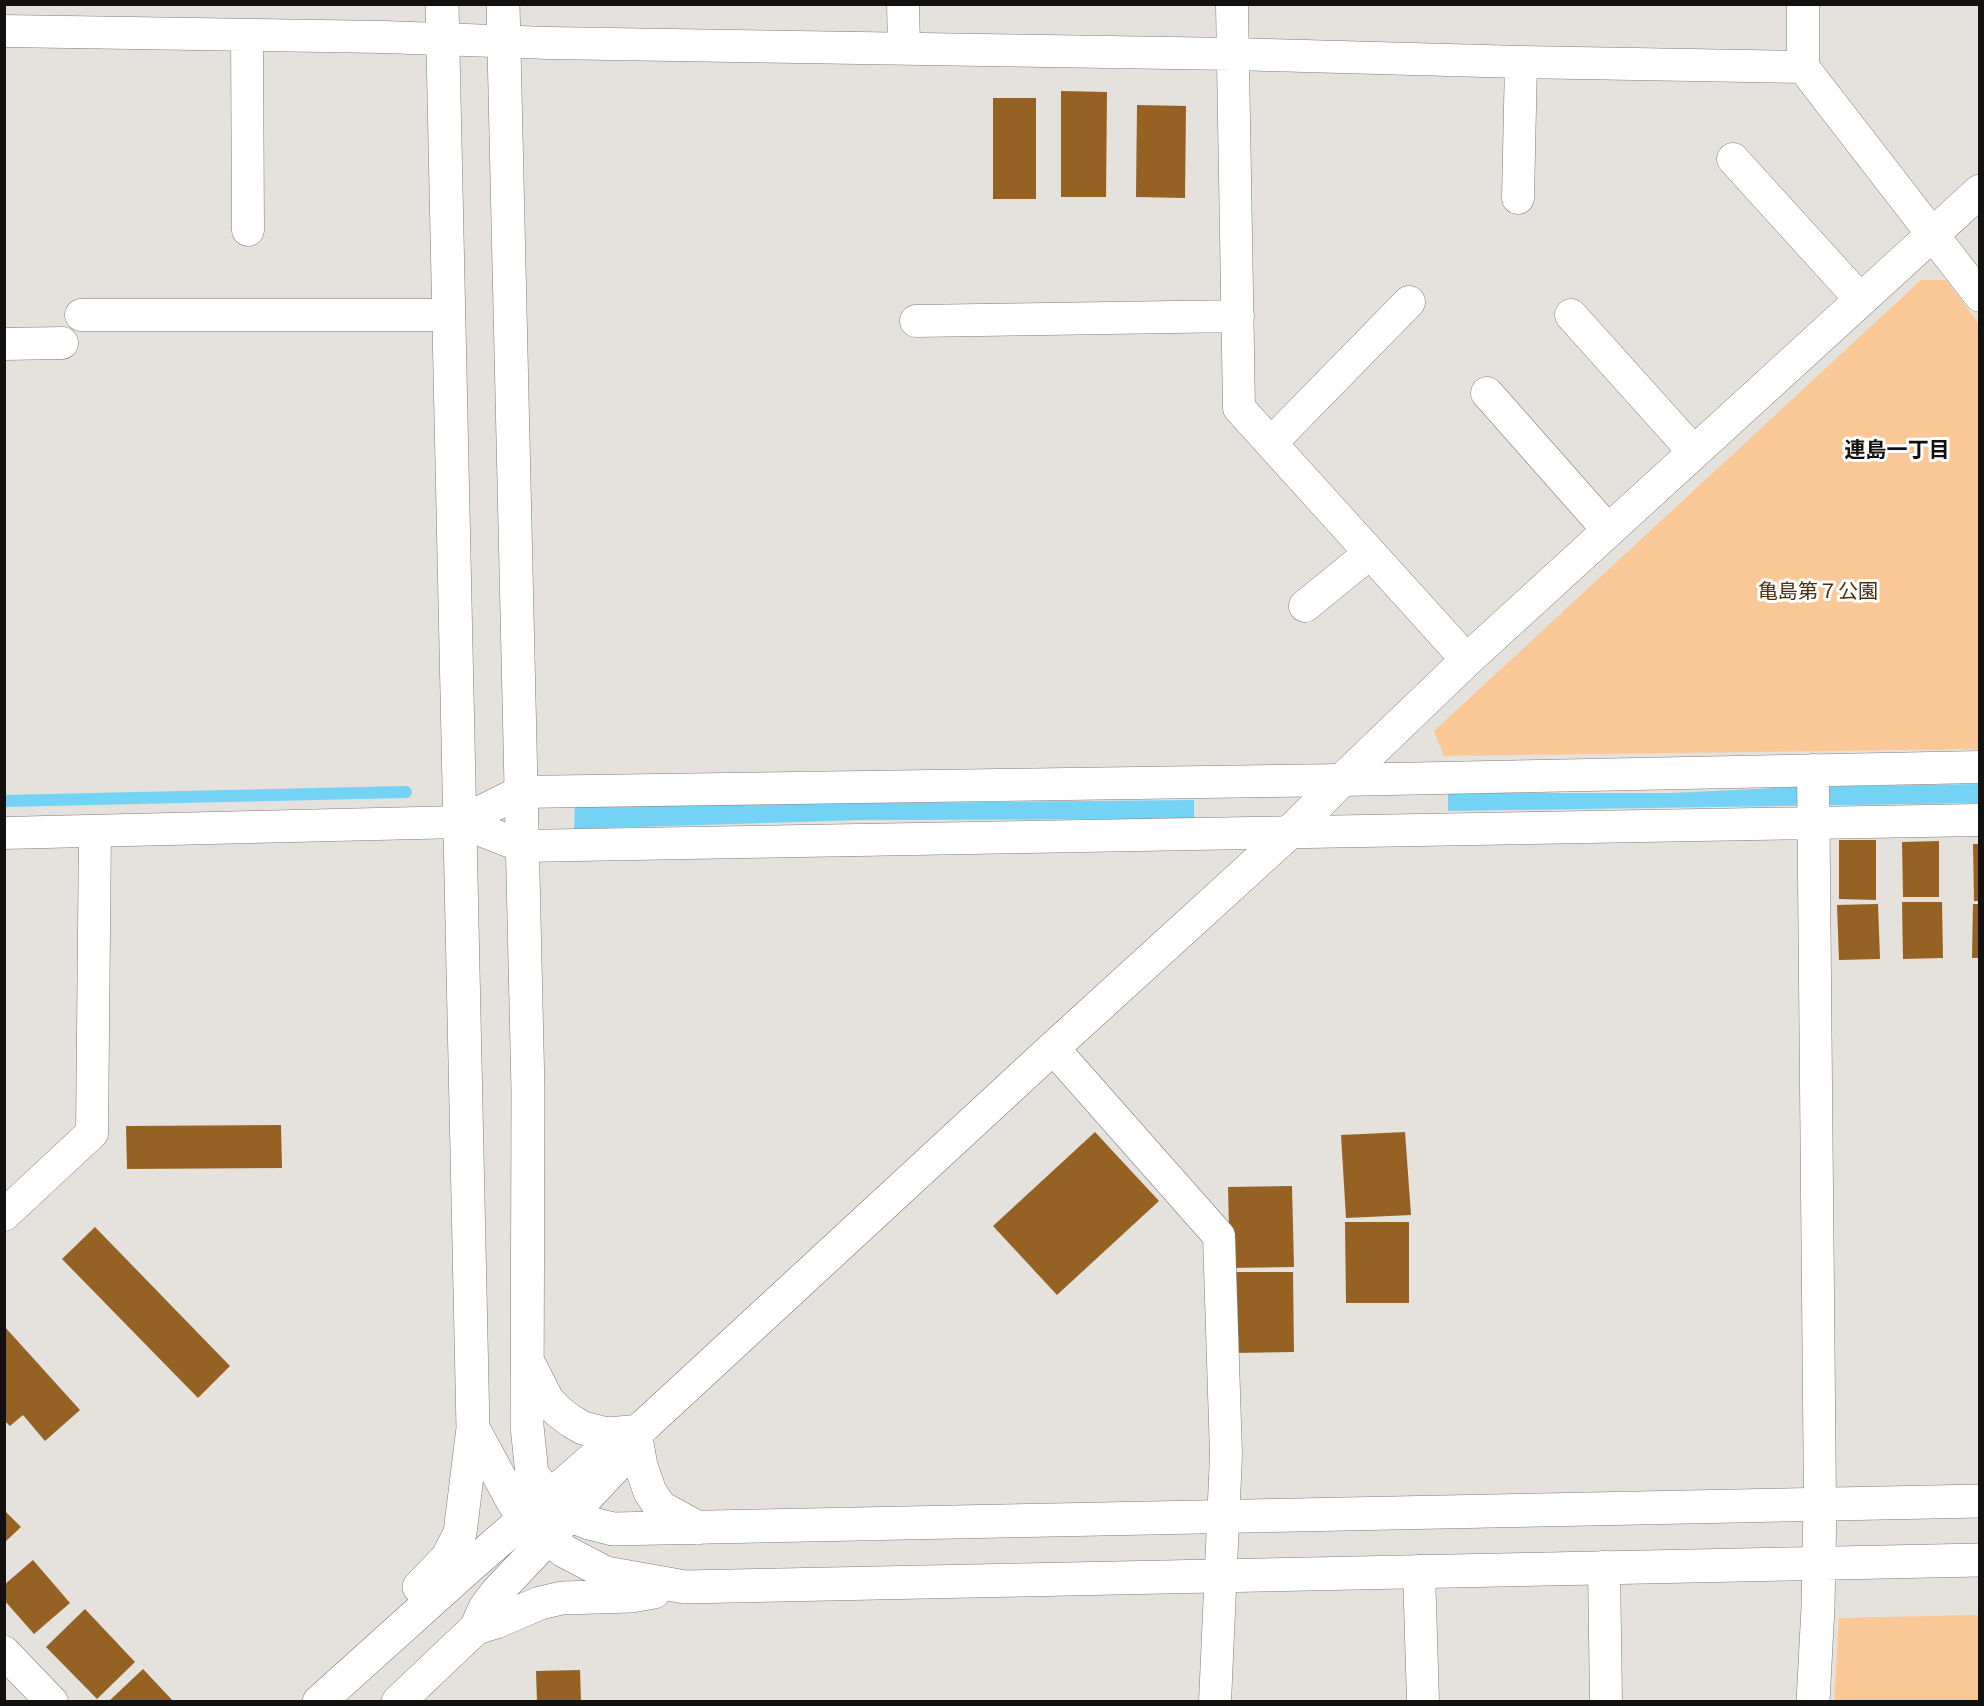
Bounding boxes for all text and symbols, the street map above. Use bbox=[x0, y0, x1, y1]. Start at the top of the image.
district label: 連島一丁目 bbox=[1845, 438, 1949, 464]
park label: 亀島第７公園 bbox=[1758, 580, 1878, 604]

